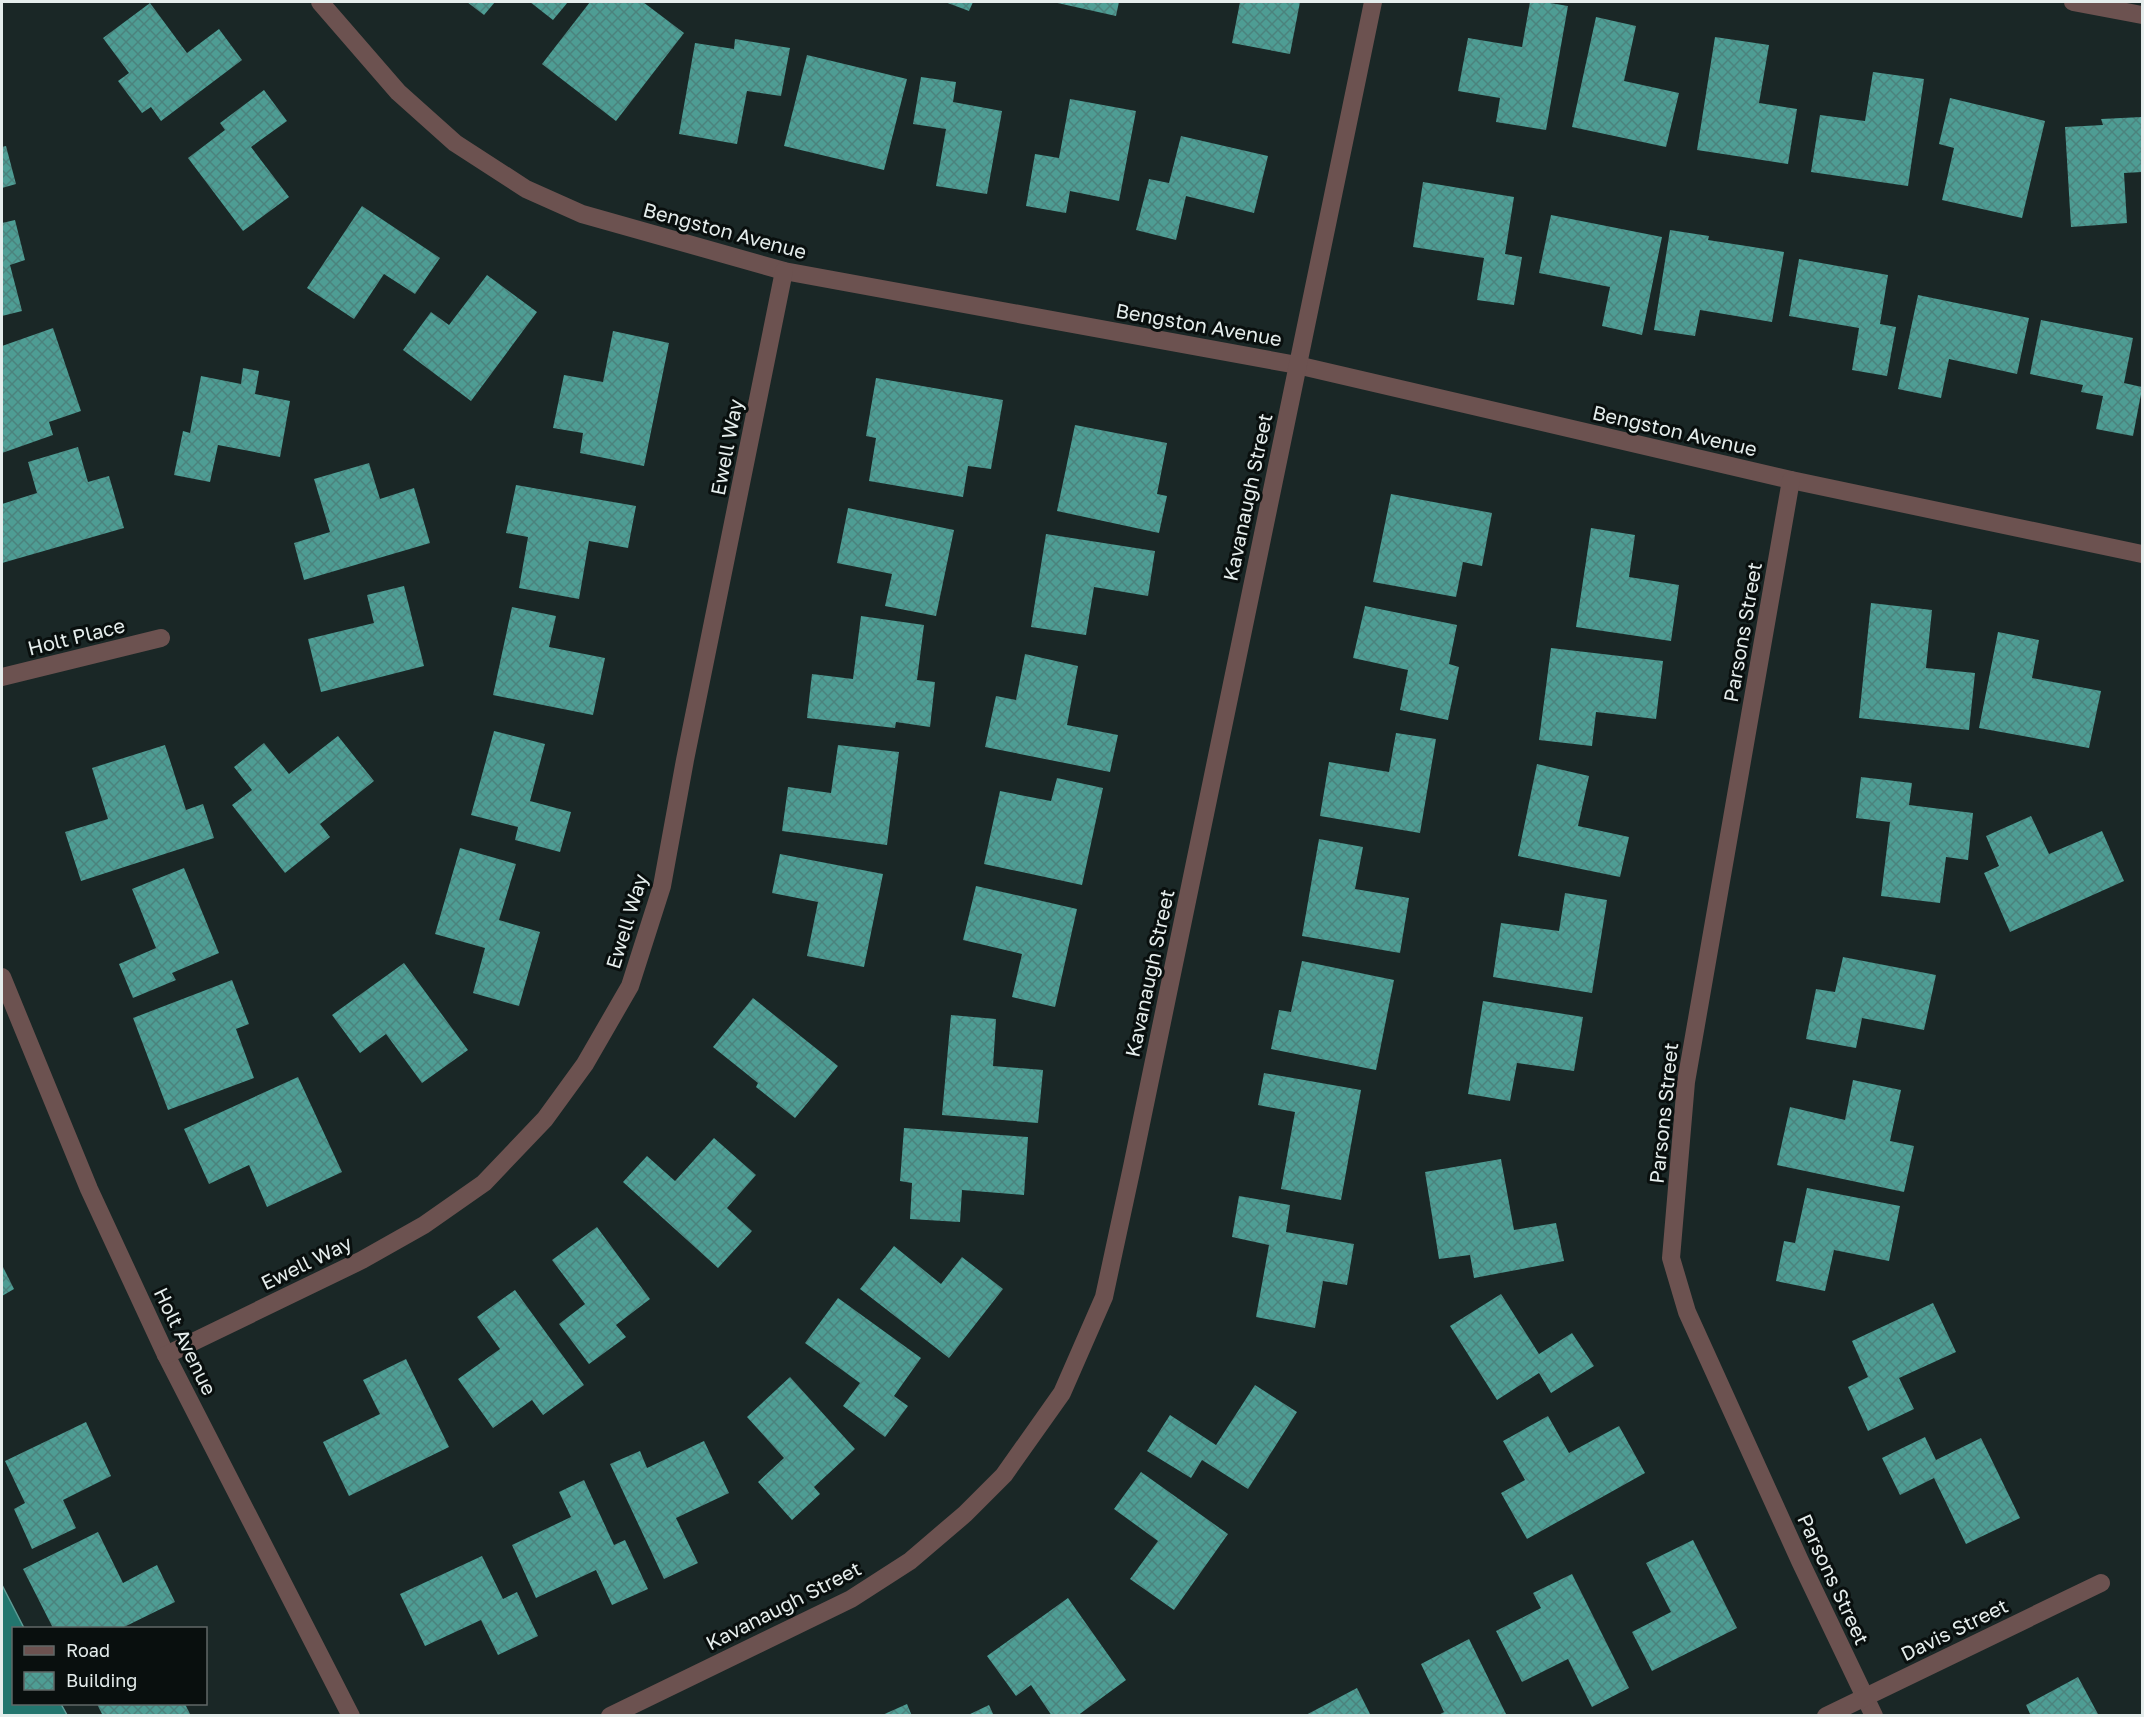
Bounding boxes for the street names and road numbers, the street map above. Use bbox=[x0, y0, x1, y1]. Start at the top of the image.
street label: Bengston Avenue bbox=[641, 197, 809, 263]
street label: Bengston Avenue bbox=[1114, 298, 1284, 350]
street label: Ewell Way bbox=[705, 397, 747, 497]
street label: Bengston Avenue bbox=[1590, 399, 1760, 461]
street label: Kavanaugh Street bbox=[1217, 411, 1277, 583]
street label: Parsons Street bbox=[1718, 560, 1766, 704]
street label: Holt Place bbox=[25, 612, 127, 660]
street label: Ewell Way bbox=[600, 871, 652, 971]
street label: Kavanaugh Street bbox=[1119, 887, 1179, 1059]
street label: Parsons Street bbox=[1644, 1041, 1682, 1185]
street label: Ewell Way bbox=[257, 1230, 355, 1294]
street label: Holt Avenue bbox=[150, 1283, 222, 1399]
street label: Parsons Street bbox=[1793, 1510, 1875, 1648]
street label: Kavanaugh Street bbox=[701, 1556, 865, 1654]
street label: Davis Street bbox=[1896, 1593, 2012, 1665]

